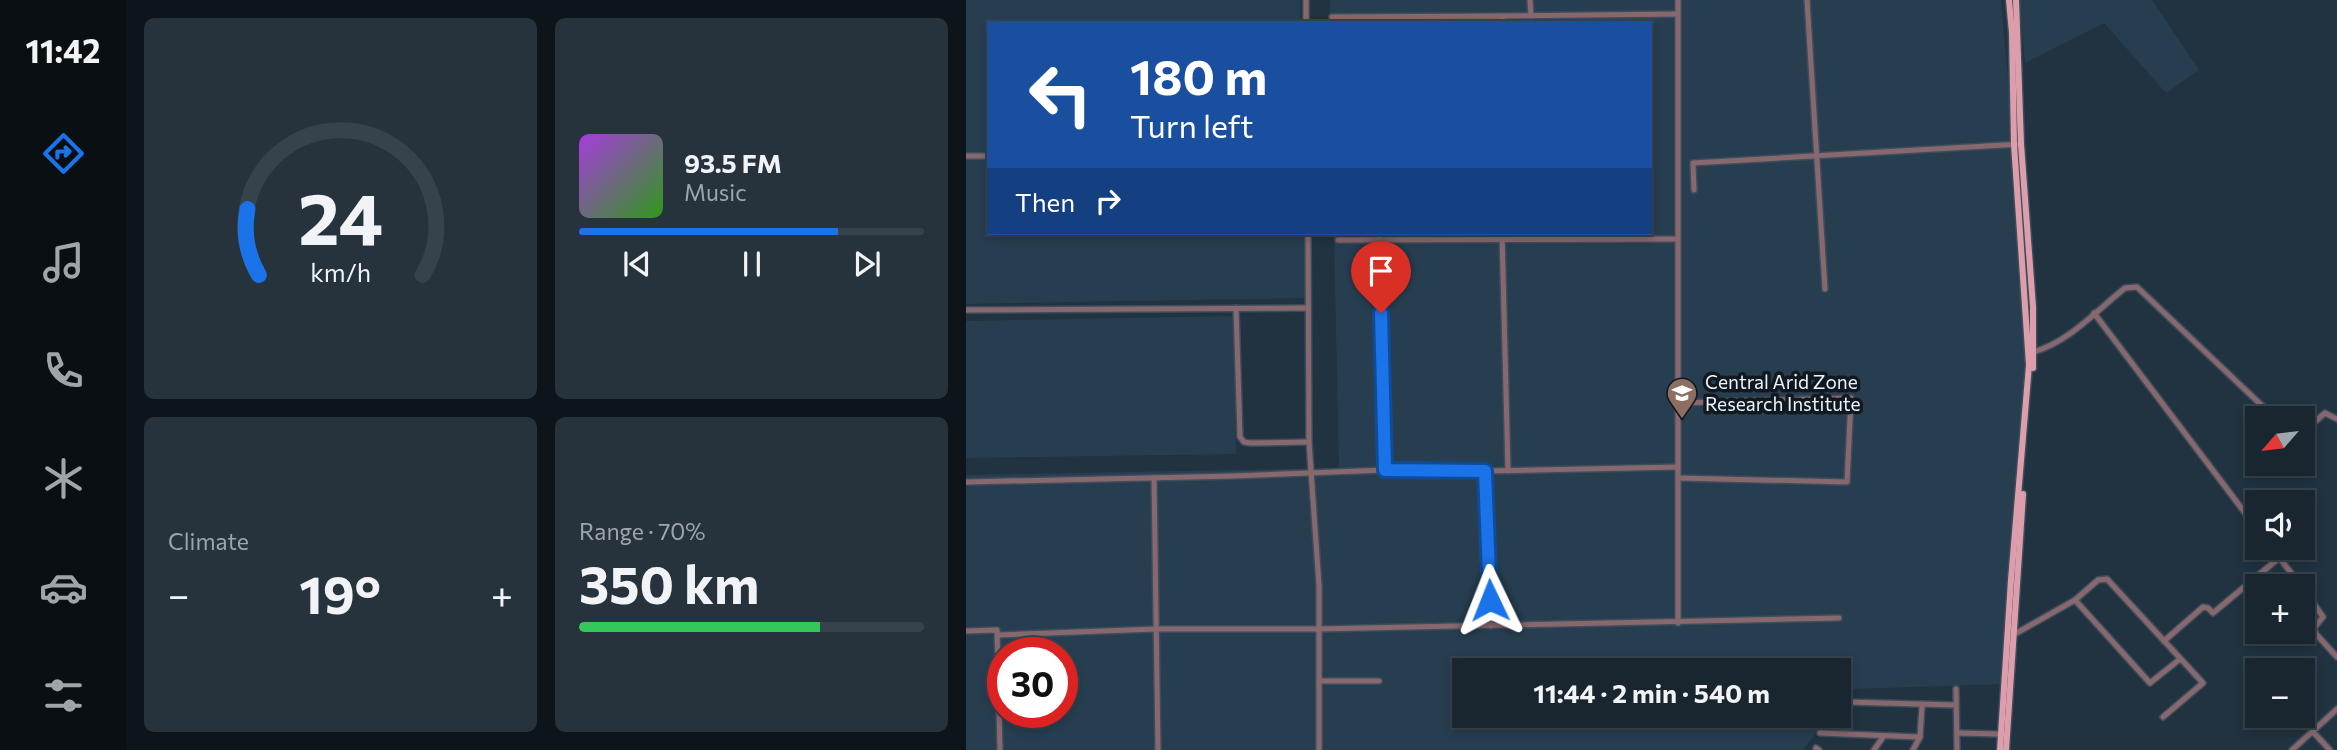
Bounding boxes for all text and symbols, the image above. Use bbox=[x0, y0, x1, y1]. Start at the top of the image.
text: 11:42 bbox=[25, 30, 101, 70]
text: 180 m bbox=[1130, 45, 1267, 105]
icon: left bbox=[1015, 49, 1106, 140]
text: Turn left bbox=[1130, 105, 1254, 145]
icon: directions bbox=[39, 129, 88, 178]
text: 93.5 FM bbox=[684, 147, 782, 178]
text: 24 bbox=[298, 171, 383, 260]
text: Music bbox=[684, 178, 747, 206]
icon: right bbox=[1089, 182, 1127, 220]
text: Then bbox=[1015, 186, 1075, 217]
icon: music bbox=[39, 238, 88, 287]
pin bbox=[1351, 241, 1411, 313]
icon: previous bbox=[618, 245, 656, 283]
icon: pause bbox=[733, 245, 771, 283]
icon: next bbox=[848, 245, 886, 283]
icon: arrive bbox=[1362, 252, 1400, 290]
text: km/h bbox=[310, 257, 371, 287]
icon: phone bbox=[39, 346, 88, 395]
place label: Central Arid Zone Research Institute bbox=[1705, 370, 1860, 415]
school or university icon: Central Arid Zone Research Institute bbox=[1665, 376, 1699, 420]
north arrow bbox=[2245, 406, 2315, 476]
map controls bbox=[2245, 406, 2315, 728]
icon: climate bbox=[39, 454, 88, 503]
button: sound bbox=[2245, 490, 2315, 560]
text: Range · 70% bbox=[579, 517, 706, 545]
text: Climate bbox=[168, 527, 249, 555]
text: 350 km bbox=[579, 551, 759, 615]
text: 19° bbox=[299, 561, 381, 625]
icon: car bbox=[39, 563, 88, 612]
position arrow bbox=[1453, 563, 1527, 637]
text: − bbox=[168, 570, 190, 617]
text: + bbox=[491, 570, 513, 617]
button: + bbox=[2245, 574, 2315, 644]
speed limit sign: 30 bbox=[987, 637, 1078, 728]
button: − bbox=[2245, 658, 2315, 728]
icon: filters bbox=[39, 671, 88, 720]
text: 11:44 · 2 min · 540 m bbox=[1533, 677, 1770, 708]

